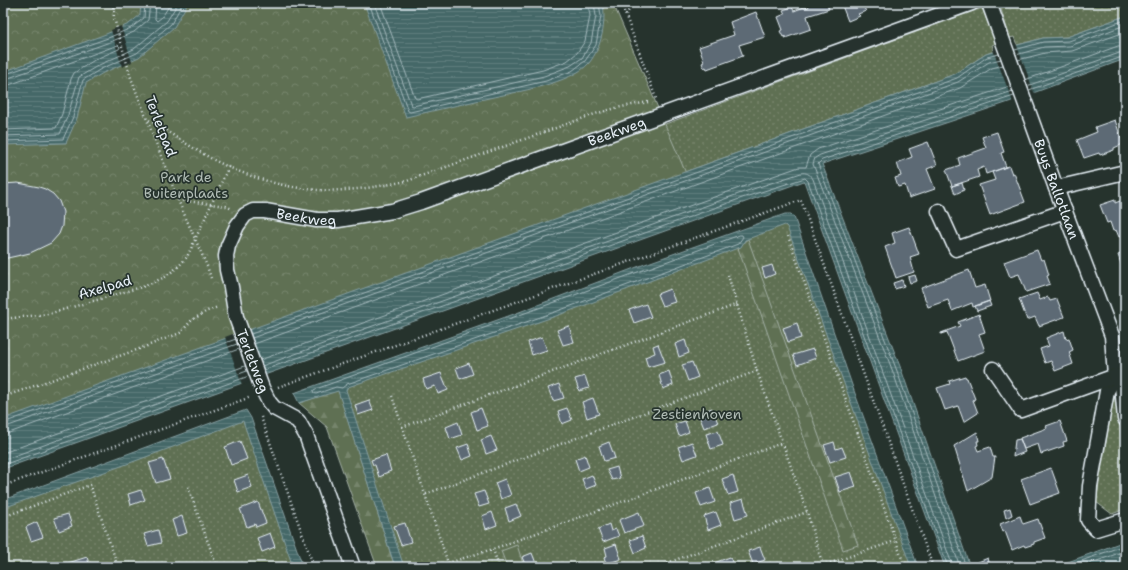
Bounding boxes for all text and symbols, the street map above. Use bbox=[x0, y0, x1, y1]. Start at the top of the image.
street label: Terletpad bbox=[141, 93, 181, 159]
street label: Beekweg bbox=[585, 113, 648, 150]
street label: Buys Ballotlaan bbox=[1030, 137, 1084, 242]
park label: Park de Buitenplaats bbox=[144, 168, 228, 202]
street label: Beekweg bbox=[275, 204, 336, 229]
street label: Axelpad bbox=[76, 271, 134, 303]
street label: Terletweg bbox=[233, 326, 273, 396]
park label: Zestienhoven bbox=[653, 405, 742, 423]

